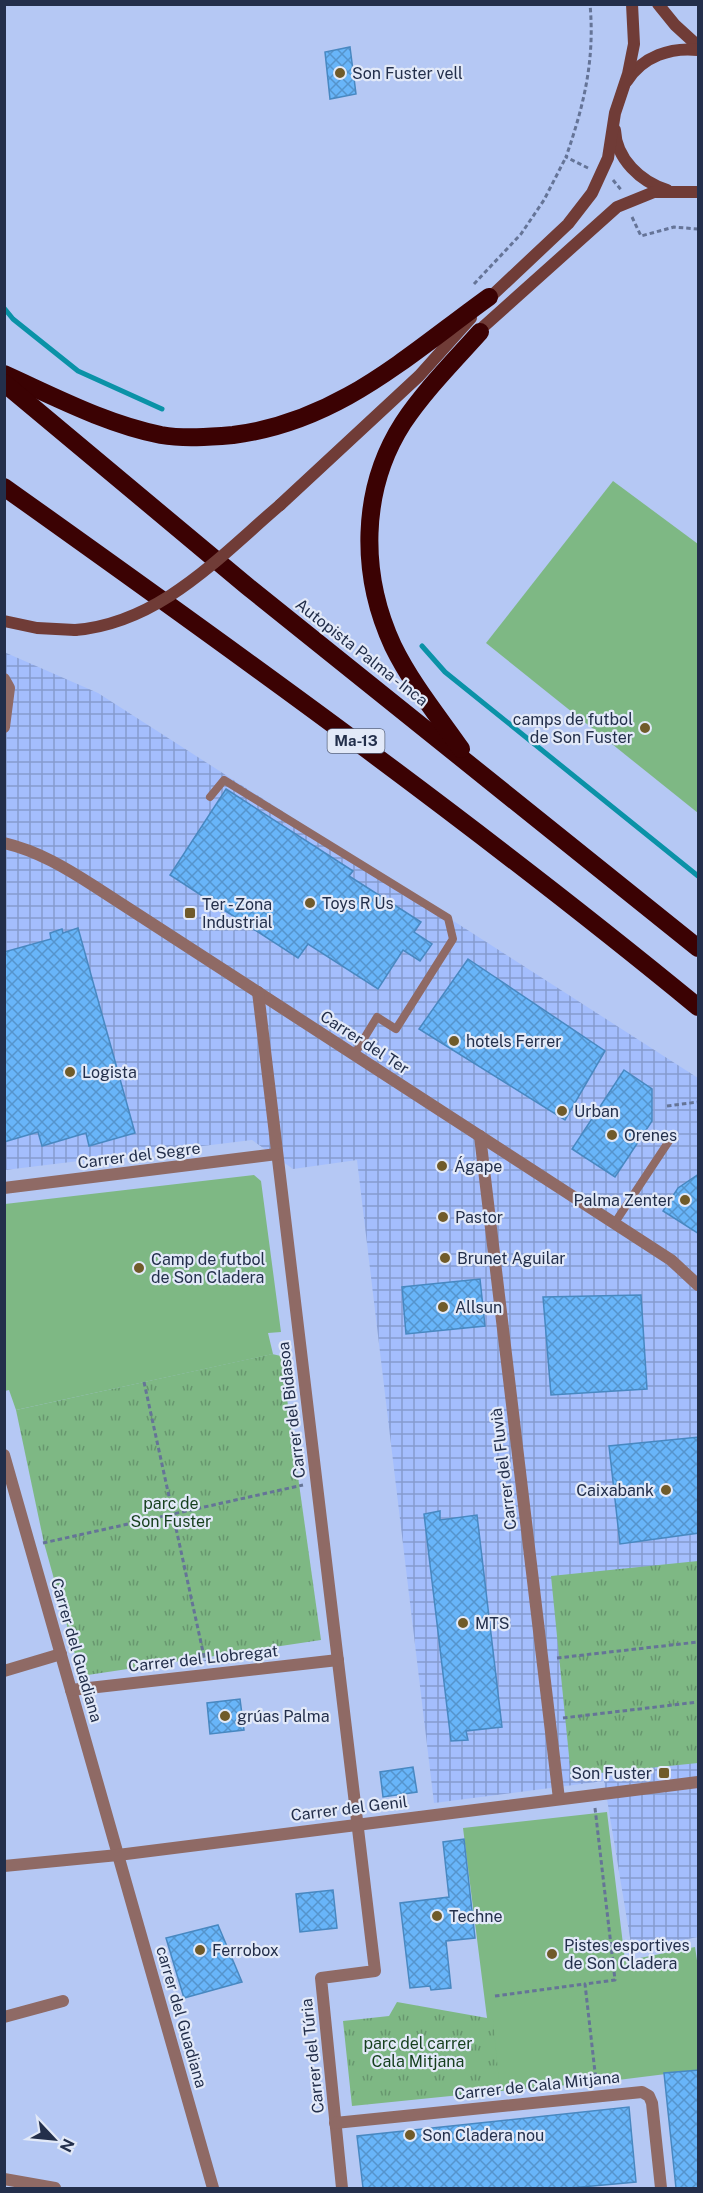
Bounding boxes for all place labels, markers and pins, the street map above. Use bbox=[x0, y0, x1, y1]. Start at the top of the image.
place label: Son Fuster vell bbox=[352, 64, 463, 83]
marker: Son Fuster vell bbox=[333, 66, 347, 80]
place label: camps de futbol de Son Fuster bbox=[513, 710, 633, 747]
marker: camps de futbol de Son Fuster bbox=[638, 721, 652, 735]
place label: Toys R Us bbox=[322, 894, 394, 913]
place label: Ter - Zona Industrial bbox=[202, 895, 273, 932]
marker: Toys R Us bbox=[303, 896, 317, 910]
marker: Ter - Zona Industrial bbox=[183, 906, 197, 920]
place label: hotels Ferrer bbox=[466, 1032, 562, 1051]
marker: hotels Ferrer bbox=[447, 1034, 461, 1048]
place label: Logista bbox=[82, 1063, 137, 1082]
marker: Logista bbox=[63, 1065, 77, 1079]
place label: Urban bbox=[574, 1102, 619, 1121]
marker: Urban bbox=[555, 1104, 569, 1118]
place label: Orenes bbox=[624, 1126, 677, 1145]
marker: Orenes bbox=[605, 1128, 619, 1142]
place label: Ágape bbox=[454, 1156, 502, 1176]
marker: Ágape bbox=[435, 1159, 449, 1173]
place label: Palma Zenter bbox=[574, 1191, 673, 1210]
marker: Palma Zenter bbox=[678, 1193, 692, 1207]
place label: Pastor bbox=[455, 1208, 503, 1227]
marker: Pastor bbox=[436, 1210, 450, 1224]
place label: Brunet Aguilar bbox=[457, 1249, 566, 1268]
place label: Camp de futbol de Son Cladera bbox=[151, 1250, 266, 1287]
marker: Brunet Aguilar bbox=[438, 1251, 452, 1265]
marker: Camp de futbol de Son Cladera bbox=[132, 1261, 146, 1275]
place label: Allsun bbox=[455, 1298, 502, 1317]
marker: Allsun bbox=[436, 1300, 450, 1314]
place label: Caixabank bbox=[576, 1481, 654, 1500]
marker: Caixabank bbox=[659, 1483, 673, 1497]
place label: MTS bbox=[475, 1614, 509, 1633]
marker: MTS bbox=[456, 1616, 470, 1630]
place label: grúas Palma bbox=[237, 1707, 330, 1726]
marker: grúas Palma bbox=[218, 1709, 232, 1723]
place label: Son Fuster bbox=[571, 1764, 652, 1783]
marker: Son Fuster bbox=[657, 1766, 671, 1780]
place label: Techne bbox=[449, 1907, 503, 1926]
marker: Techne bbox=[430, 1909, 444, 1923]
place label: Pistes esportives de Son Cladera bbox=[564, 1936, 690, 1973]
place label: Ferrobox bbox=[212, 1941, 279, 1960]
marker: Ferrobox bbox=[193, 1943, 207, 1957]
marker: Pistes esportives de Son Cladera bbox=[545, 1947, 559, 1961]
place label: Son Cladera nou bbox=[422, 2126, 544, 2145]
marker: Son Cladera nou bbox=[403, 2128, 417, 2142]

